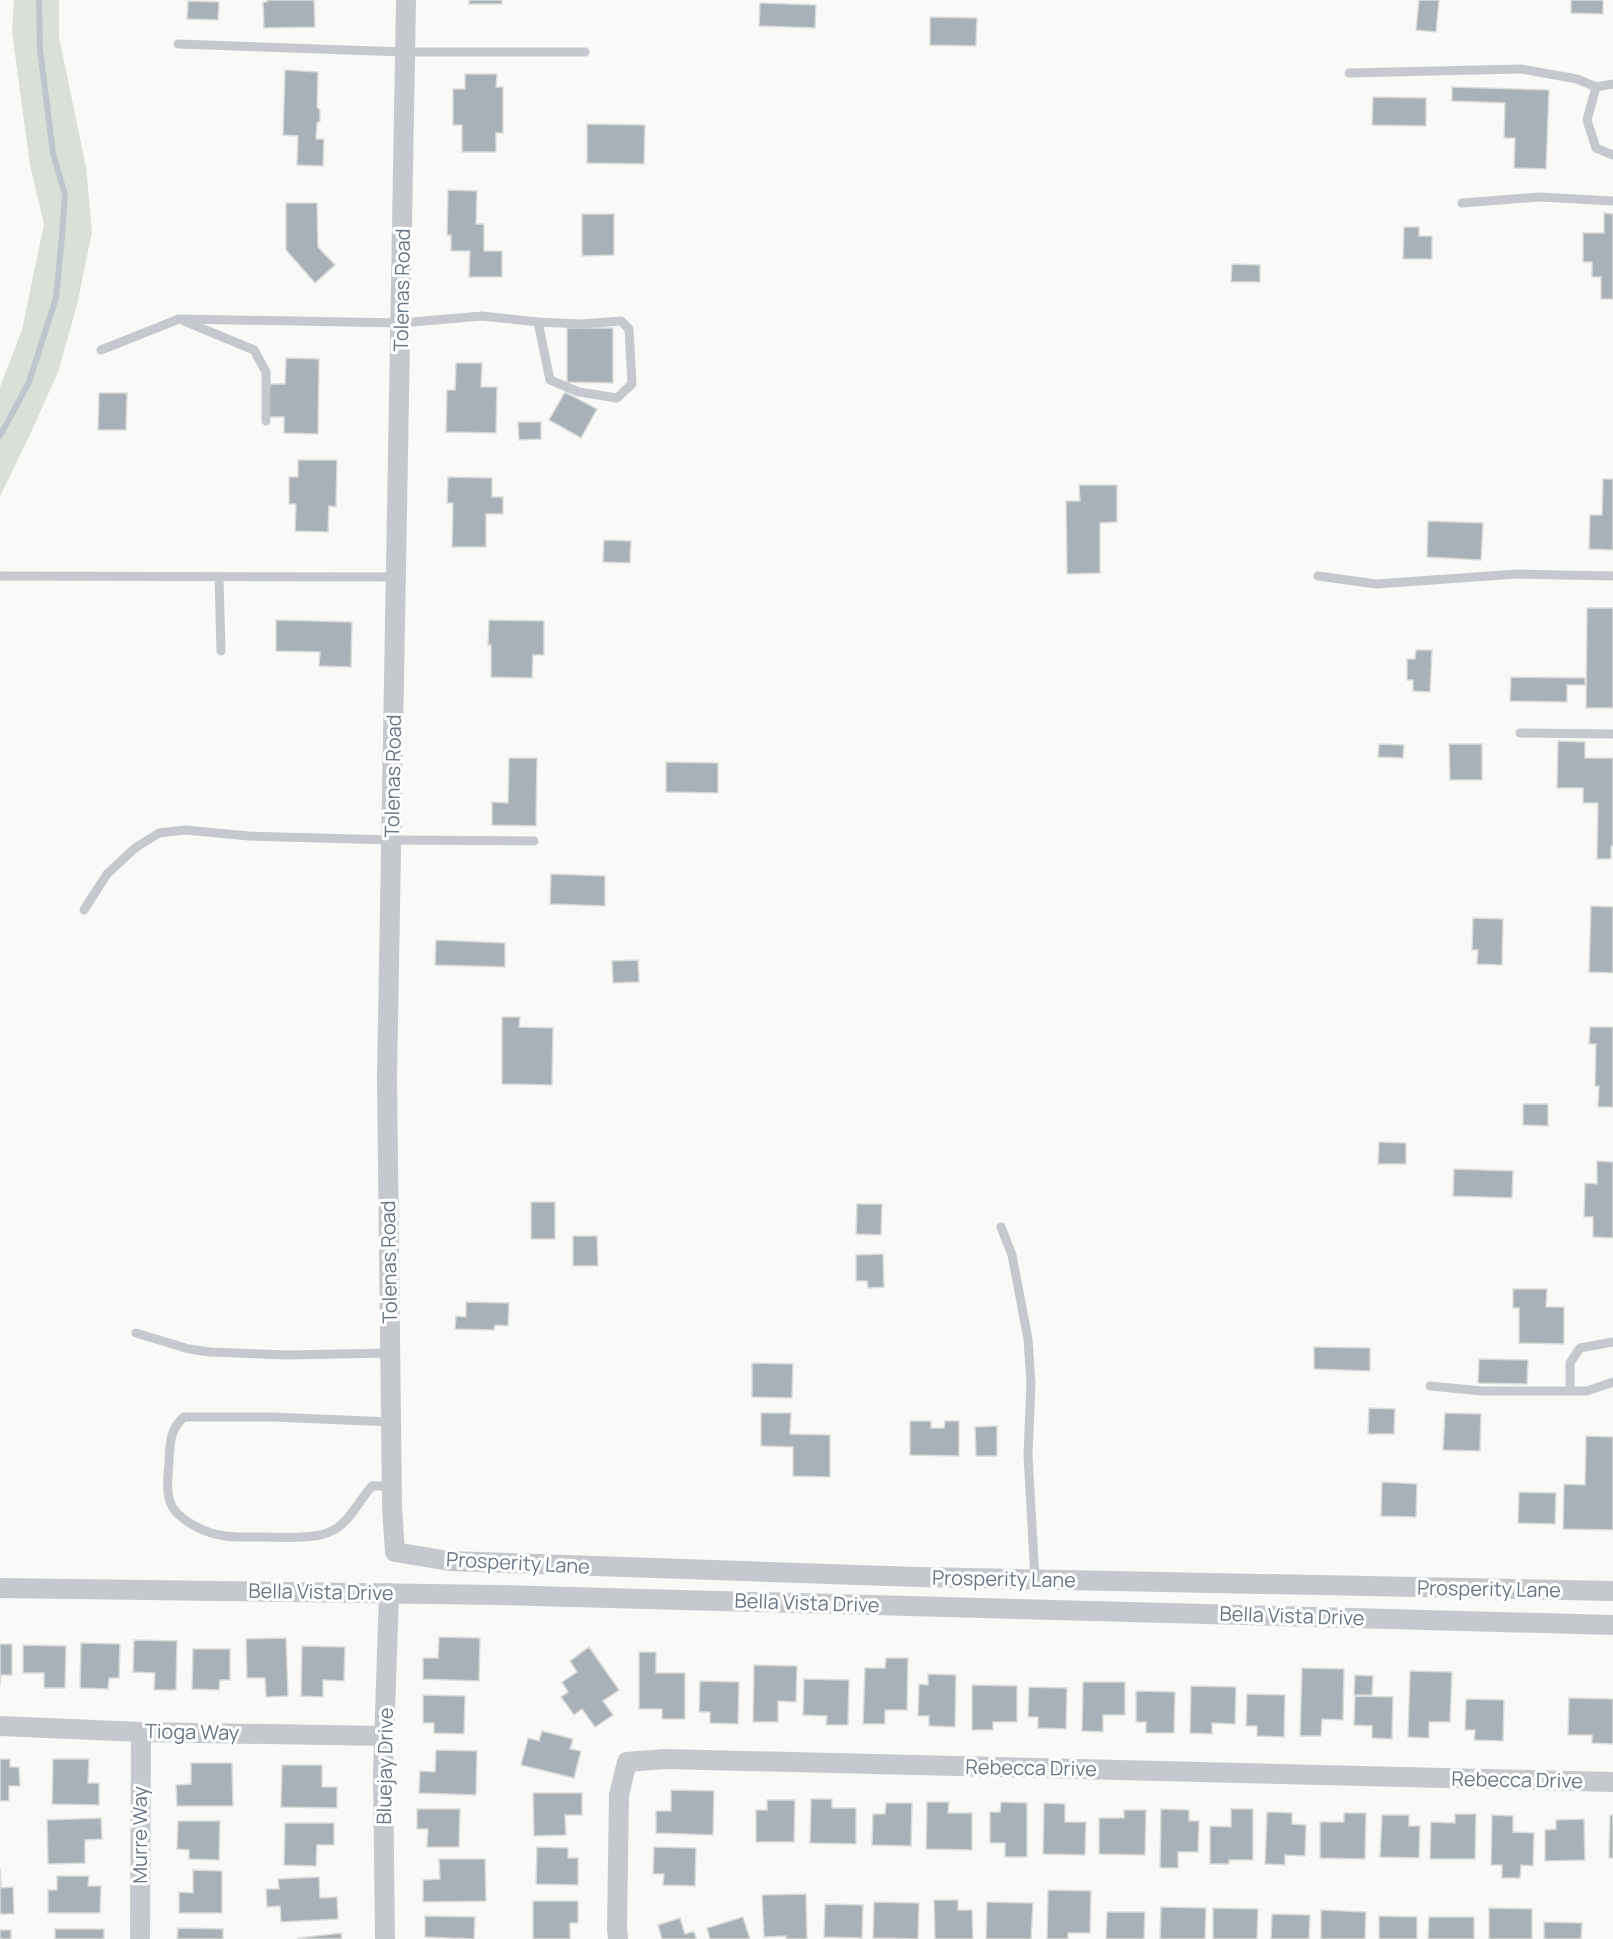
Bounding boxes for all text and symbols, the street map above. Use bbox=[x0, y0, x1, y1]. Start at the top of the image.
street label: Tolenas Road bbox=[387, 228, 416, 352]
street label: Tolenas Road bbox=[378, 714, 407, 838]
street label: Tolenas Road bbox=[374, 1200, 403, 1324]
street label: Prosperity Lane bbox=[446, 1545, 591, 1580]
street label: Prosperity Lane bbox=[932, 1564, 1076, 1593]
street label: Prosperity Lane bbox=[1417, 1574, 1561, 1603]
street label: Bella Vista Drive bbox=[248, 1577, 394, 1606]
street label: Bella Vista Drive bbox=[734, 1586, 880, 1619]
street label: Bella Vista Drive bbox=[1219, 1599, 1365, 1632]
street label: Bluejay Drive bbox=[370, 1707, 399, 1825]
street label: Tioga Way bbox=[145, 1717, 240, 1746]
street label: Rebecca Drive bbox=[965, 1753, 1097, 1782]
street label: Rebecca Drive bbox=[1451, 1765, 1583, 1794]
street label: Murre Way bbox=[126, 1786, 153, 1884]

